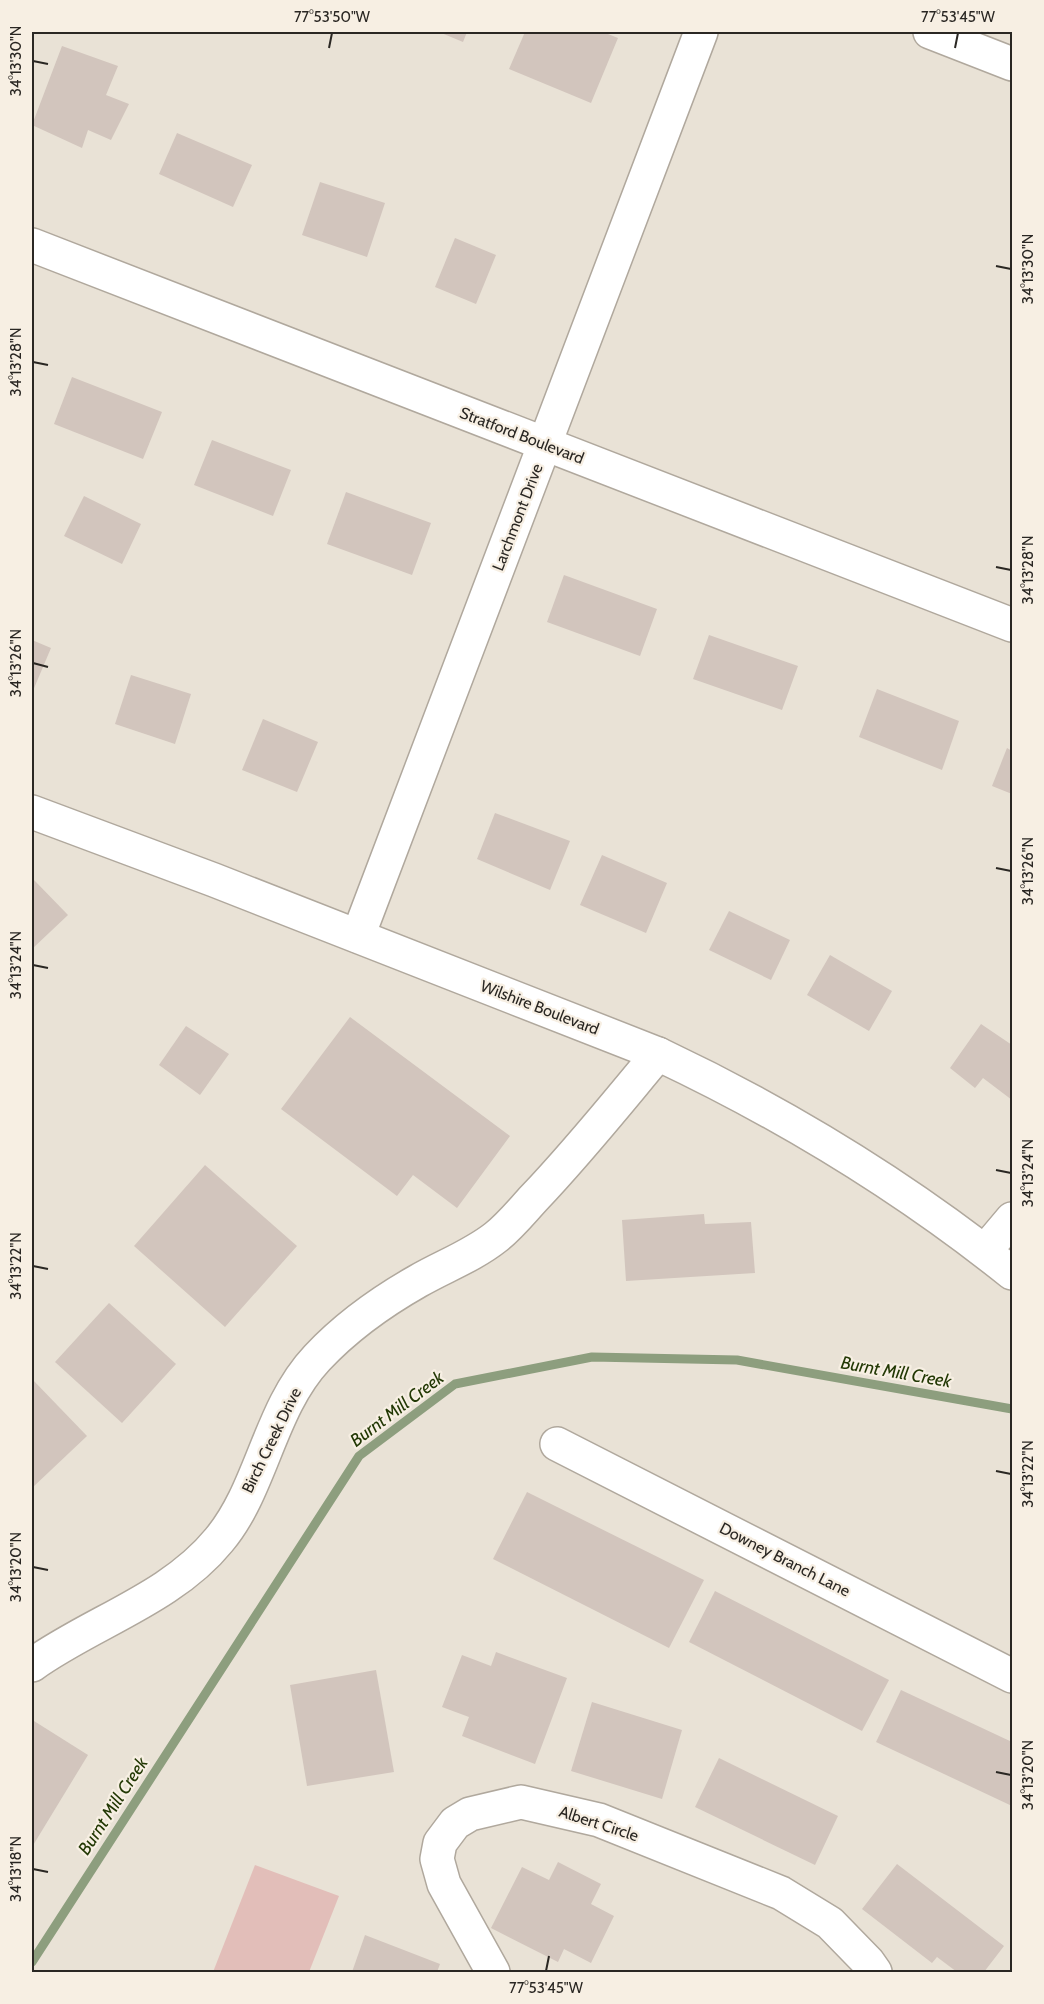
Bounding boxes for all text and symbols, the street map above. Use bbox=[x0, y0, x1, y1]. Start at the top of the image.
text: 77°53'50"W bbox=[294, 8, 371, 26]
text: 77°53'45"W bbox=[921, 8, 996, 26]
text: 34°13'30"N bbox=[7, 26, 25, 96]
text: 34°13'30"N bbox=[1019, 234, 1037, 304]
text: 34°13'28"N bbox=[7, 328, 25, 396]
street label: Stratford Boulevard bbox=[457, 403, 587, 468]
street label: Larchmont Drive bbox=[488, 461, 547, 573]
text: 34°13'28"N bbox=[1019, 536, 1037, 604]
text: 34°13'26"N bbox=[7, 629, 25, 697]
text: 34°13'26"N bbox=[1019, 837, 1037, 905]
text: 34°13'24"N bbox=[7, 931, 25, 999]
street label: Wilshire Boulevard bbox=[478, 976, 602, 1039]
text: 34°13'24"N bbox=[1019, 1139, 1037, 1207]
text: 34°13'22"N bbox=[7, 1232, 25, 1300]
water label: Burnt Mill Creek bbox=[839, 1351, 954, 1393]
water label: Burnt Mill Creek bbox=[346, 1366, 449, 1451]
street label: Birch Creek Drive bbox=[238, 1384, 305, 1496]
text: 34°13'22"N bbox=[1019, 1440, 1037, 1508]
street label: Downey Branch Lane bbox=[716, 1518, 853, 1601]
text: 34°13'20"N bbox=[7, 1532, 25, 1602]
text: 34°13'20"N bbox=[1019, 1740, 1037, 1810]
water label: Burnt Mill Creek bbox=[73, 1752, 153, 1859]
street label: Albert Circle bbox=[557, 1802, 641, 1845]
text: 34°13'18"N bbox=[7, 1836, 25, 1902]
text: 77°53'45"W bbox=[509, 1979, 584, 1997]

